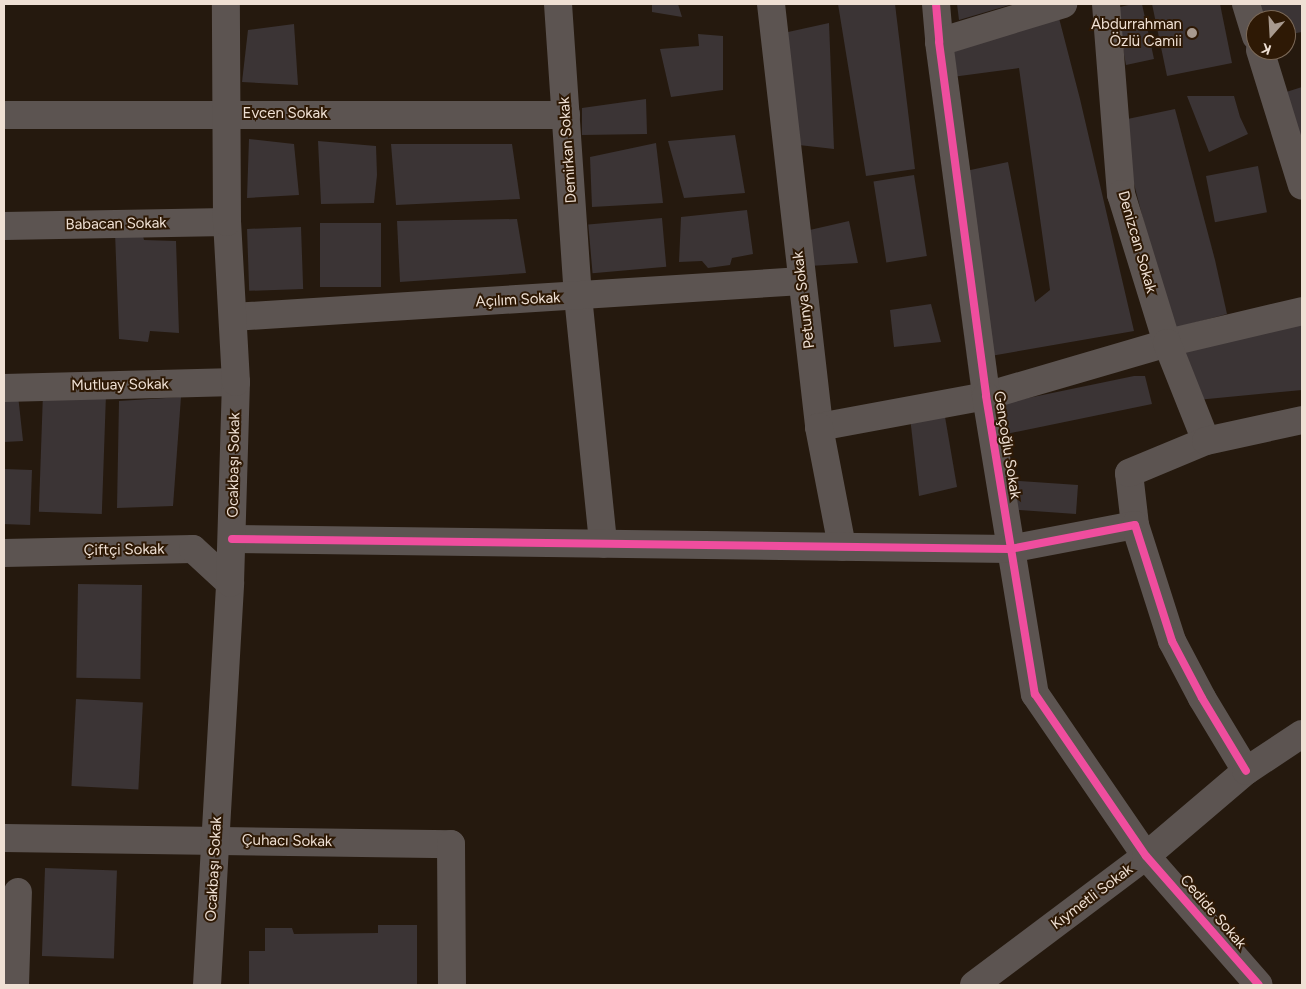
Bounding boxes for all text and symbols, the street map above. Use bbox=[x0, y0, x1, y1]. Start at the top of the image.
north arrow bbox=[1246, 10, 1296, 60]
place label: Abdurrahman Özlü Camii bbox=[1091, 15, 1182, 50]
marker: Abdurrahman Özlü Camii bbox=[1186, 27, 1198, 39]
text: K bbox=[1259, 39, 1273, 58]
street label: Demirkan Sokak bbox=[555, 96, 581, 204]
street label: Evcen Sokak bbox=[243, 105, 327, 123]
street label: Denizcan Sokak bbox=[1114, 189, 1160, 295]
street label: Babacan Sokak bbox=[65, 214, 167, 234]
street label: Petunya Sokak bbox=[789, 250, 819, 350]
street label: Açılım Sokak bbox=[475, 289, 561, 311]
street label: Mutluay Sokak bbox=[71, 375, 169, 395]
street label: Gençoğlu Sokak bbox=[990, 390, 1024, 500]
street label: Ocakbaşı Sokak bbox=[224, 412, 244, 518]
street label: Çiftçi Sokak bbox=[83, 540, 165, 560]
street label: Ocakbaşı Sokak bbox=[202, 816, 226, 922]
street label: Çuhacı Sokak bbox=[242, 831, 332, 851]
street label: Kıymetli Sokak bbox=[1048, 860, 1136, 934]
street label: Cedide Sokak bbox=[1176, 871, 1250, 953]

